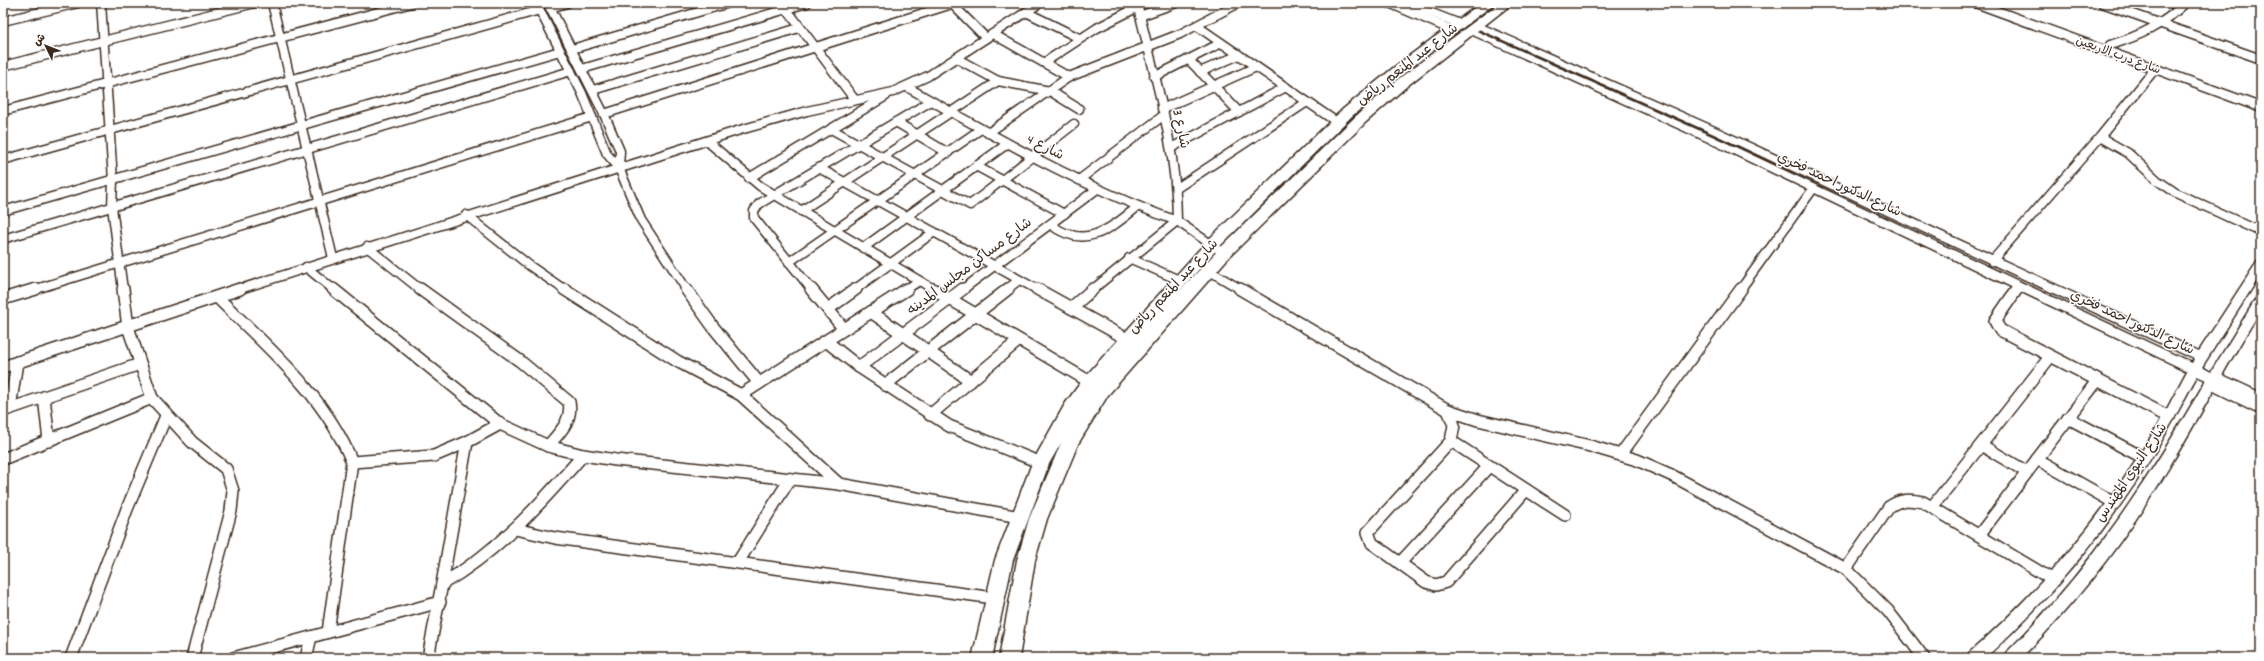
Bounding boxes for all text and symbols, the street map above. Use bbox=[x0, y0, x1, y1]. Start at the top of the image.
street label: شارع عبد المنعم رياض bbox=[1353, 19, 1463, 111]
north arrow bbox=[26, 26, 66, 66]
text: ش bbox=[30, 31, 50, 50]
street label: شارع درب الاربعين bbox=[2073, 33, 2163, 79]
street label: شارع 3 bbox=[1166, 107, 1194, 151]
street label: شارع 4 bbox=[1023, 130, 1067, 166]
street label: شارع الدكتور احمد فخري bbox=[1774, 147, 1904, 223]
street label: شارع مساكن مجلس المدينه bbox=[903, 213, 1037, 321]
street label: شارع عبد المنعم رياض bbox=[1124, 235, 1224, 339]
street label: شارع الدكتور احمد فخري bbox=[2067, 285, 2197, 361]
street label: شارع النبوى المهندس bbox=[2091, 419, 2173, 527]

